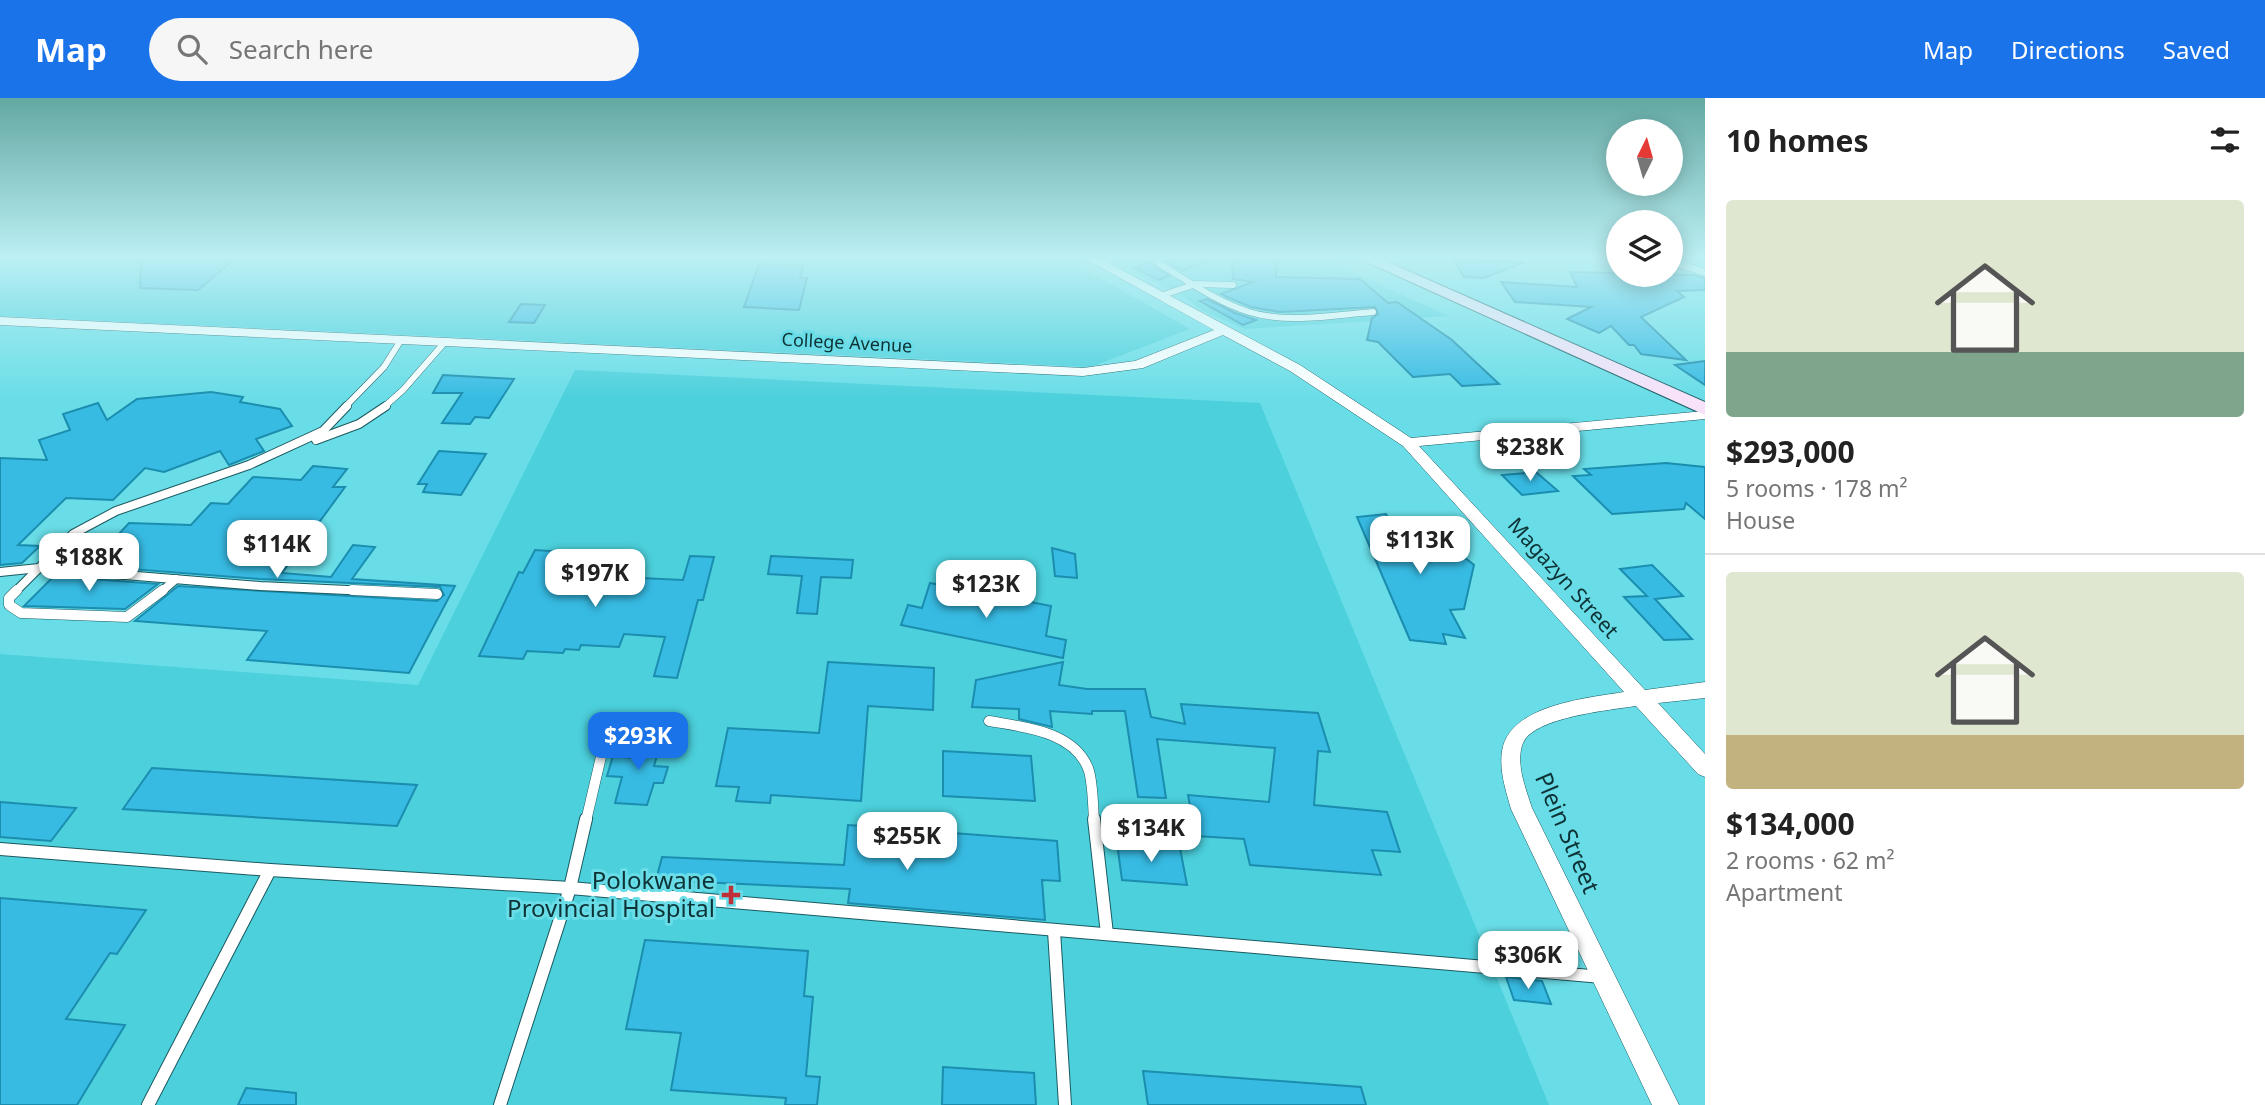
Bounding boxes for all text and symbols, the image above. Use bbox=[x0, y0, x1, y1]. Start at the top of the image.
search box bbox=[149, 18, 639, 81]
text: Map bbox=[35, 27, 107, 72]
icon: search bbox=[173, 30, 211, 68]
text: Search here bbox=[229, 31, 373, 67]
text: Map bbox=[1923, 33, 1973, 66]
text: Directions bbox=[2011, 33, 2125, 66]
text: Saved bbox=[2163, 33, 2230, 66]
north arrow bbox=[1606, 119, 1684, 196]
map controls bbox=[1606, 119, 1683, 287]
text: 10 homes bbox=[1726, 120, 1869, 161]
icon: filters bbox=[2206, 121, 2244, 159]
button: layers bbox=[1606, 210, 1683, 287]
icon: home bbox=[1922, 245, 2048, 371]
street label: College Avenue bbox=[781, 327, 913, 357]
pin: $238K bbox=[1481, 424, 1579, 483]
text: $238K bbox=[1496, 430, 1564, 462]
text: $293,000 bbox=[1726, 431, 1855, 472]
text: 5 rooms · 178 m² bbox=[1726, 472, 1908, 504]
text: House bbox=[1726, 504, 1795, 536]
street label: Magazyn Street bbox=[1502, 511, 1626, 644]
pin: $113K bbox=[1371, 517, 1469, 576]
pin: $114K bbox=[228, 520, 326, 580]
text: $113K bbox=[1386, 523, 1454, 555]
text: $114K bbox=[243, 527, 311, 559]
pin: $188K bbox=[40, 533, 138, 593]
text: $188K bbox=[55, 540, 123, 572]
pin: $197K bbox=[546, 550, 644, 609]
text: $197K bbox=[561, 556, 629, 588]
pin: $123K bbox=[937, 560, 1035, 620]
text: $123K bbox=[952, 567, 1020, 599]
icon: home bbox=[1922, 617, 2048, 743]
pin: $293K bbox=[589, 712, 687, 772]
text: $293K bbox=[604, 719, 672, 751]
street label: Plein Street bbox=[1528, 767, 1609, 898]
text: $134,000 bbox=[1726, 803, 1855, 844]
pin: $134K bbox=[1102, 804, 1200, 864]
text: $134K bbox=[1117, 811, 1185, 843]
pin: $255K bbox=[858, 812, 956, 872]
text: $255K bbox=[873, 819, 941, 851]
text: 2 rooms · 62 m² bbox=[1726, 844, 1895, 876]
place label: Polokwane Provincial Hospital bbox=[507, 863, 715, 924]
text: Apartment bbox=[1726, 876, 1843, 908]
marker: Polokwane Provincial Hospital bbox=[721, 885, 741, 905]
pin: $306K bbox=[1479, 932, 1577, 991]
text: $306K bbox=[1494, 938, 1562, 970]

